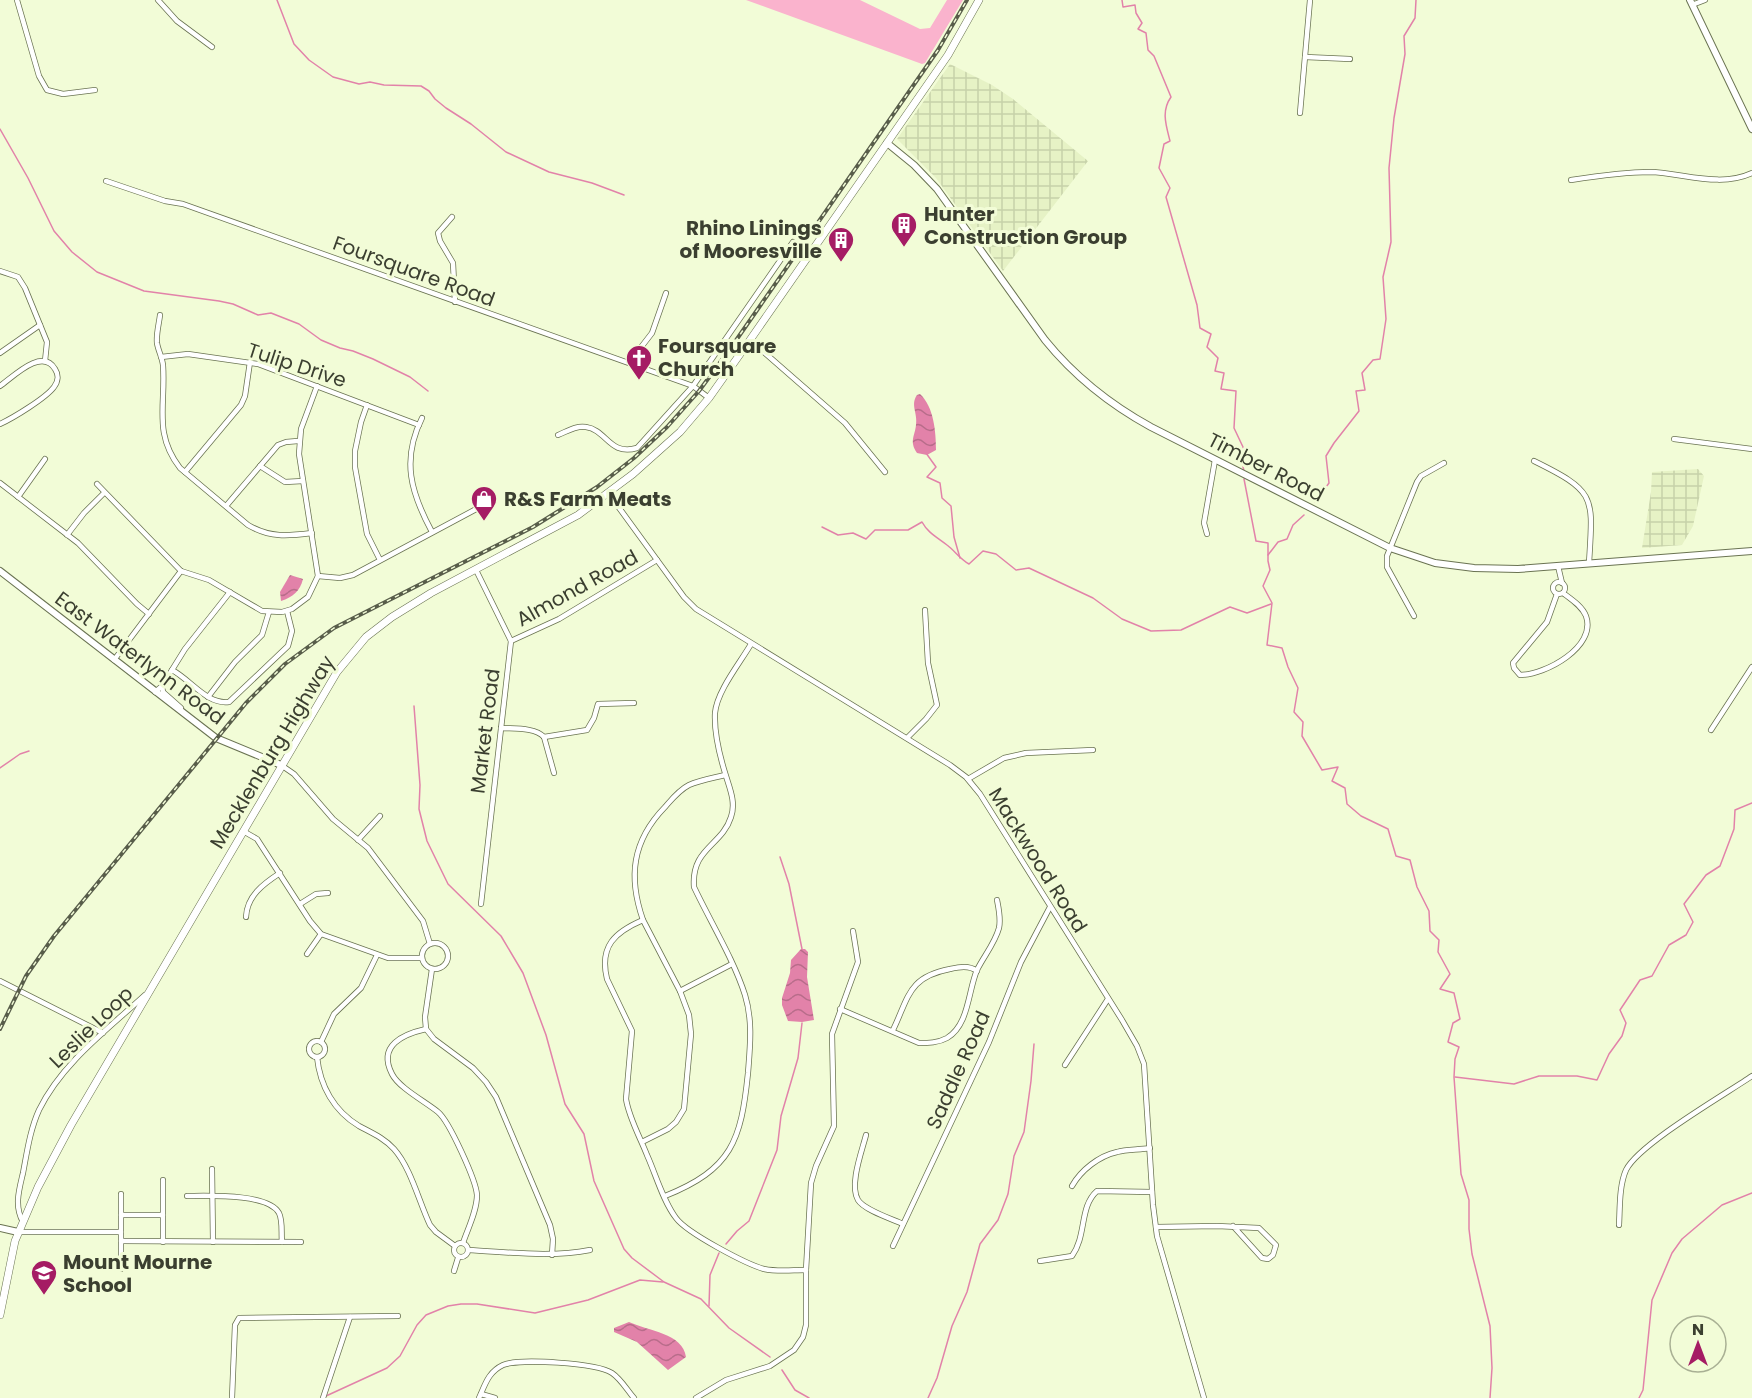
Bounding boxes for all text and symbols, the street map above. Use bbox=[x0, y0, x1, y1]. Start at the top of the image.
place label: Hunter Construction Group bbox=[924, 200, 1127, 251]
building icon: Hunter Construction Group bbox=[889, 210, 919, 248]
place label: Rhino Linings of Mooresville bbox=[679, 214, 822, 265]
building icon: Rhino Linings of Mooresville bbox=[826, 225, 856, 263]
street label: Foursquare Road bbox=[329, 229, 499, 313]
place label: Foursquare Church bbox=[658, 332, 776, 383]
street label: Tulip Drive bbox=[244, 336, 350, 394]
church icon: Foursquare Church bbox=[624, 343, 654, 381]
street label: Timber Road bbox=[1203, 426, 1329, 508]
shop icon: R&S Farm Meats bbox=[469, 484, 499, 522]
place label: R&S Farm Meats bbox=[504, 485, 672, 513]
street label: Almond Road bbox=[511, 543, 643, 633]
street label: East Waterlynn Road bbox=[49, 585, 231, 731]
street label: Mecklenburg Highway bbox=[203, 650, 341, 854]
street label: Market Road bbox=[463, 667, 507, 795]
street label: Mackwood Road bbox=[982, 782, 1094, 938]
street label: Leslie Loop bbox=[43, 980, 139, 1074]
street label: Saddle Road bbox=[919, 1006, 997, 1134]
place label: Mount Mourne School bbox=[63, 1248, 212, 1299]
school or university icon: Mount Mourne School bbox=[29, 1258, 59, 1296]
north arrow bbox=[1668, 1314, 1728, 1374]
text: N bbox=[1692, 1318, 1704, 1341]

